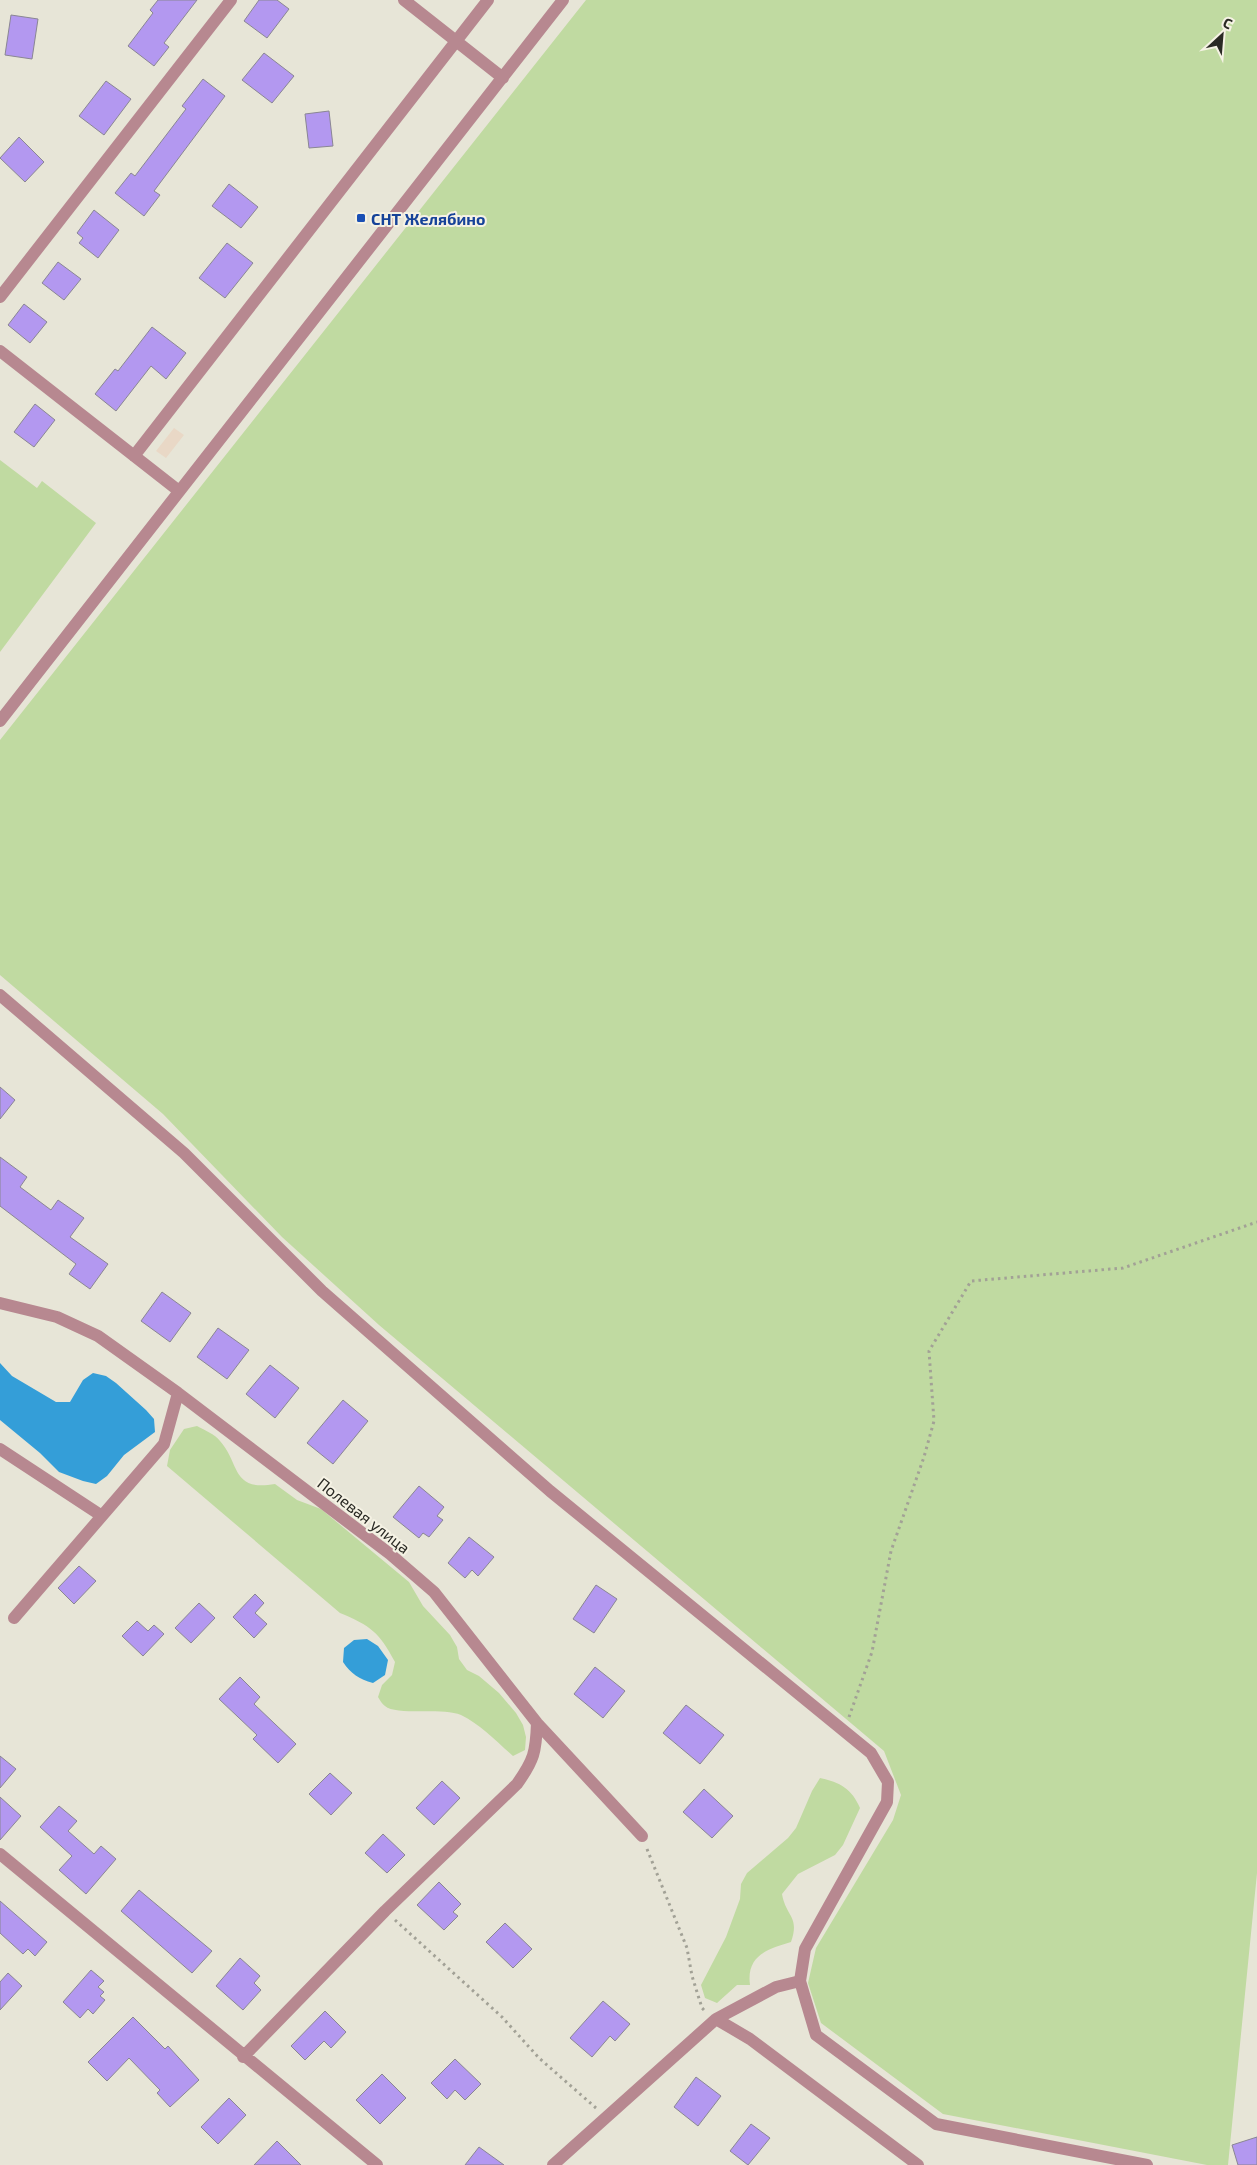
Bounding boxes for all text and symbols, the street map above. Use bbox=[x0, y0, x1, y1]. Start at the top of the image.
north arrow bbox=[1197, 10, 1247, 60]
text: С bbox=[1220, 13, 1235, 32]
place label: СНТ Желябино bbox=[371, 209, 485, 228]
marker: СНТ Желябино bbox=[355, 212, 367, 224]
street label: Полевая улица bbox=[313, 1473, 414, 1558]

